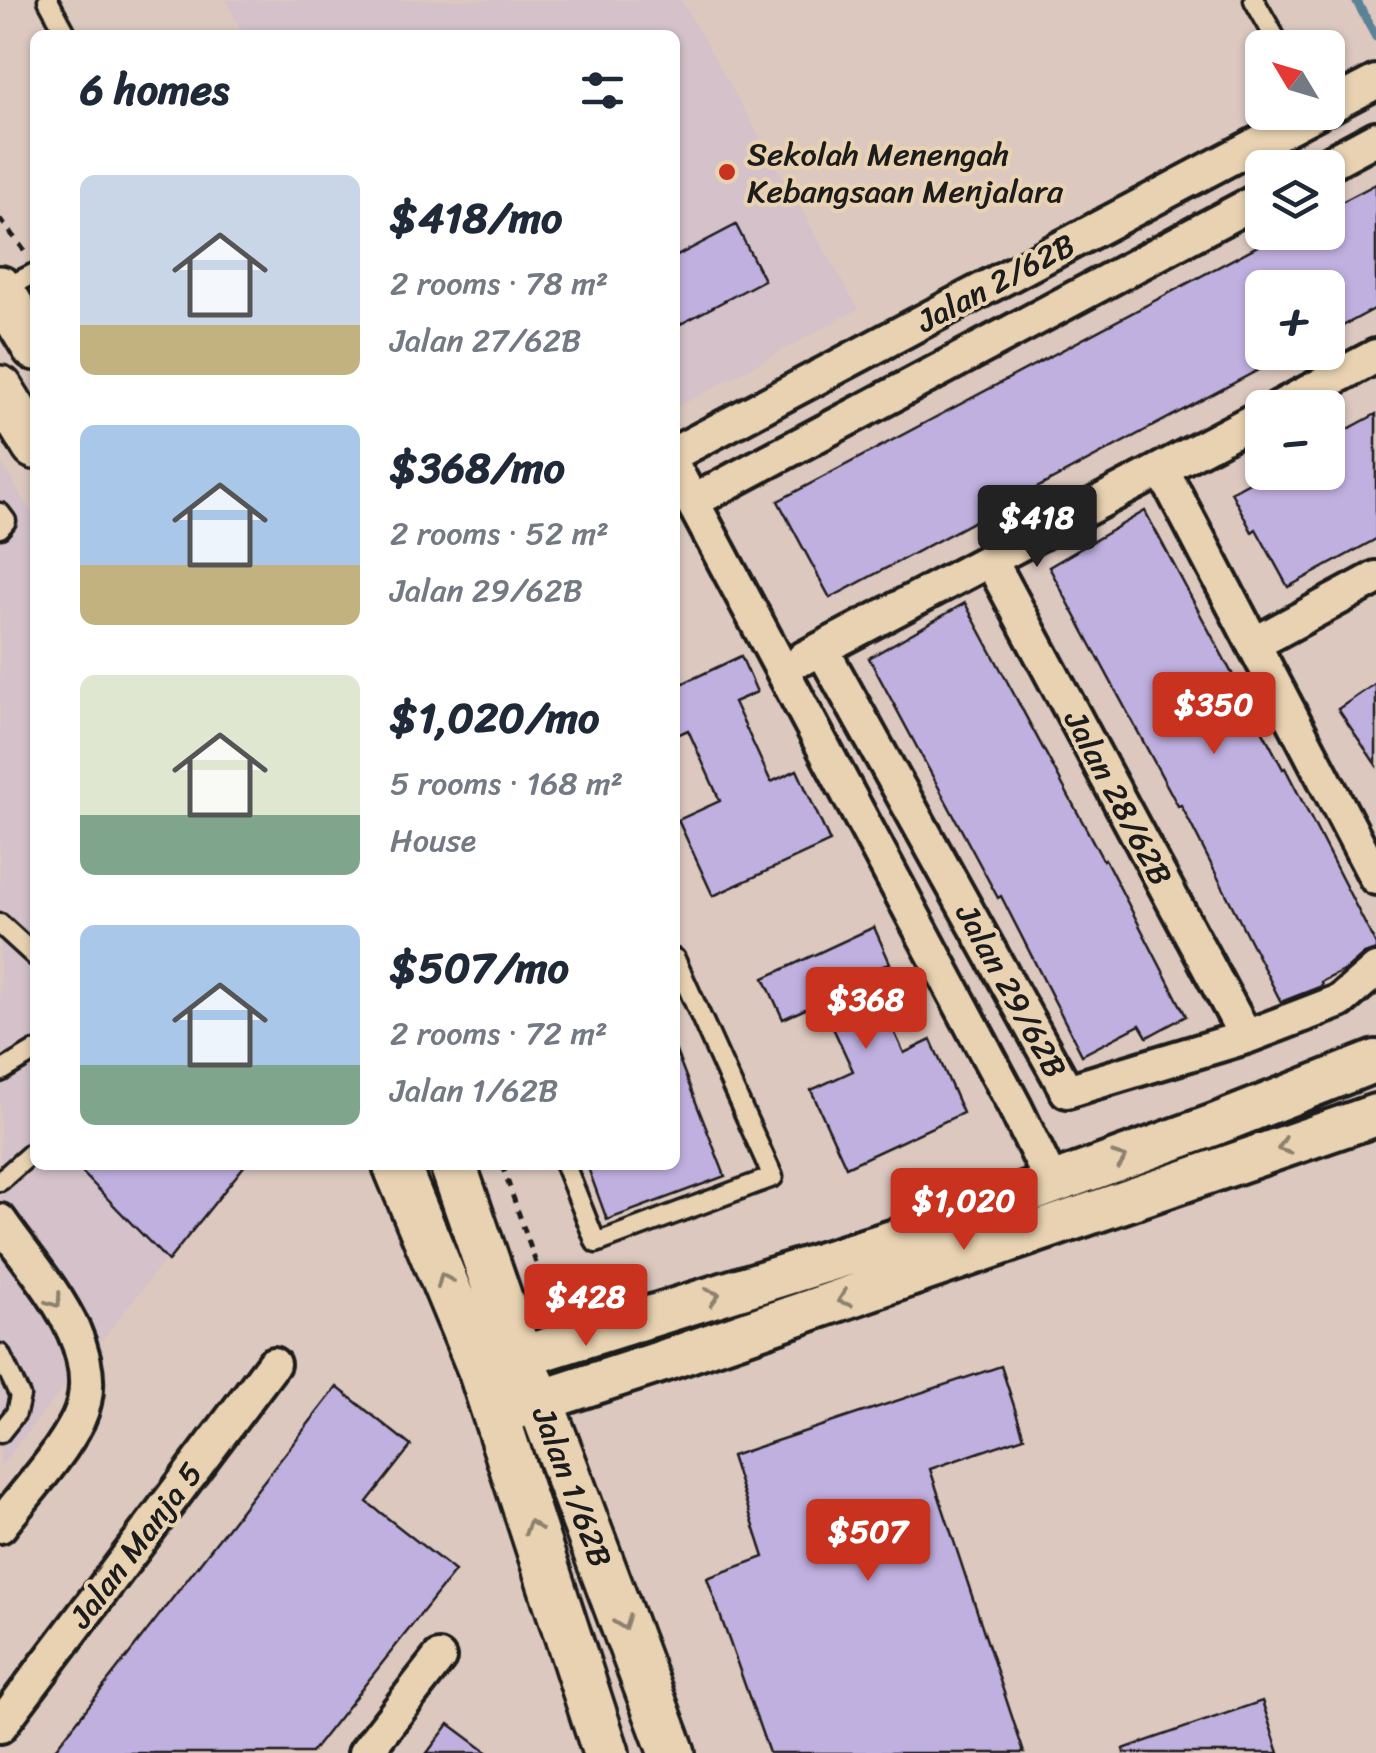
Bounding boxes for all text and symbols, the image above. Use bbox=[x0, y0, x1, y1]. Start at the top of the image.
north arrow bbox=[1245, 30, 1345, 130]
map controls bbox=[1245, 30, 1345, 490]
text: 6 homes bbox=[80, 53, 229, 127]
icon: filters bbox=[575, 63, 630, 118]
place label: Sekolah Menengah Kebangsaan Menjalara bbox=[747, 126, 1064, 220]
button: layers bbox=[1245, 150, 1345, 250]
marker: Sekolah Menengah Kebangsaan Menjalara bbox=[716, 161, 738, 183]
text: $418/mo bbox=[390, 181, 562, 255]
icon: home bbox=[160, 215, 280, 335]
street label: Jalan 2/62B bbox=[905, 217, 1086, 349]
text: 2 rooms · 78 m² bbox=[390, 255, 608, 312]
button: + bbox=[1245, 270, 1345, 370]
text: Jalan 27/62B bbox=[390, 312, 581, 369]
button: − bbox=[1245, 390, 1345, 490]
text: $368/mo bbox=[390, 431, 565, 505]
icon: home bbox=[160, 465, 280, 585]
pin: $418 bbox=[978, 485, 1096, 570]
text: $418 bbox=[1000, 489, 1074, 546]
text: 2 rooms · 52 m² bbox=[390, 505, 609, 562]
text: Jalan 29/62B bbox=[390, 562, 583, 619]
pin: $350 bbox=[1155, 672, 1273, 757]
text: $350 bbox=[1175, 676, 1253, 733]
text: $1,020/mo bbox=[390, 681, 599, 755]
street label: Jalan 28/62B bbox=[1047, 699, 1188, 896]
icon: home bbox=[160, 715, 280, 835]
text: 5 rooms · 168 m² bbox=[390, 755, 623, 812]
text: House bbox=[390, 812, 476, 869]
street label: Jalan 29/62B bbox=[939, 892, 1083, 1089]
text: $507/mo bbox=[390, 931, 569, 1005]
icon: home bbox=[160, 965, 280, 1085]
pin: $368 bbox=[807, 967, 925, 1052]
text: $368 bbox=[828, 971, 904, 1028]
text: 2 rooms · 72 m² bbox=[390, 1005, 608, 1062]
text: Jalan 1/62B bbox=[390, 1062, 558, 1119]
one-way arrow bbox=[1277, 1136, 1294, 1156]
one-way arrow bbox=[1111, 1150, 1128, 1171]
pin: $1,020 bbox=[883, 1168, 1045, 1253]
text: $1,020 bbox=[913, 1172, 1015, 1229]
pin: $428 bbox=[527, 1264, 645, 1349]
text: $428 bbox=[546, 1268, 626, 1325]
one-way arrow bbox=[435, 1272, 455, 1290]
one-way arrow bbox=[704, 1287, 721, 1308]
one-way arrow bbox=[837, 1287, 854, 1308]
one-way arrow bbox=[43, 1290, 61, 1309]
street label: Jalan 1/62B bbox=[515, 1397, 629, 1576]
street label: Jalan Manja 5 bbox=[53, 1449, 218, 1642]
pin: $507 bbox=[809, 1499, 927, 1584]
text: $507 bbox=[828, 1503, 908, 1560]
one-way arrow bbox=[524, 1520, 544, 1537]
one-way arrow bbox=[611, 1613, 631, 1631]

